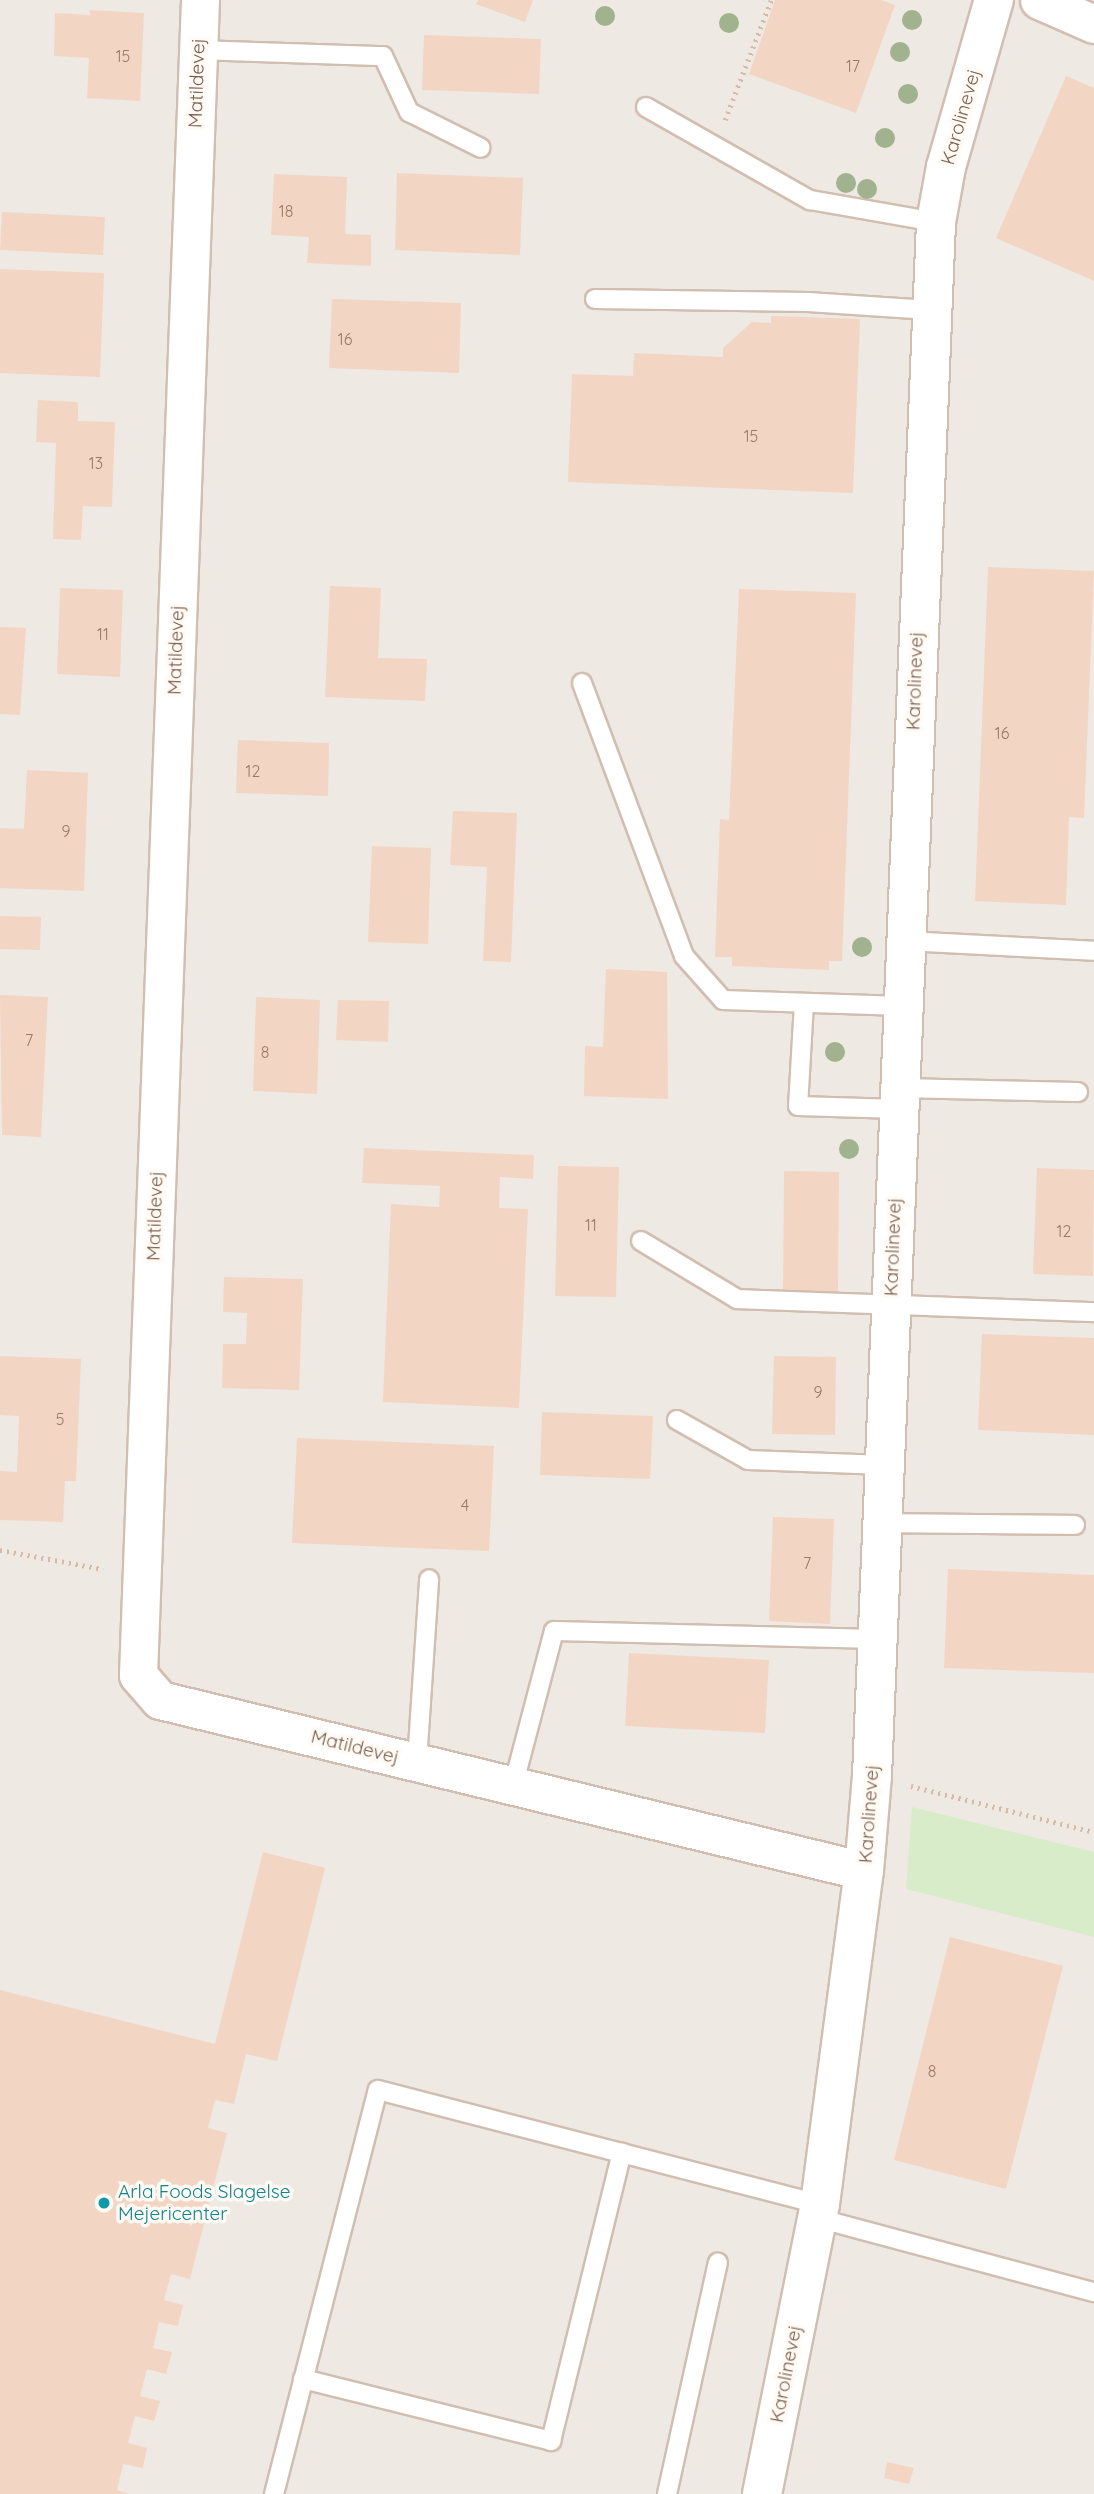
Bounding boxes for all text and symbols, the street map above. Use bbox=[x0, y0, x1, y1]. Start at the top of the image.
street label: Matildevej bbox=[184, 38, 210, 128]
house number: 15 bbox=[116, 46, 130, 66]
house number: 17 bbox=[846, 56, 860, 76]
street label: Karolinevej bbox=[936, 66, 986, 168]
house number: 18 bbox=[279, 201, 293, 221]
house number: 16 bbox=[338, 329, 352, 349]
house number: 15 bbox=[744, 426, 758, 446]
house number: 13 bbox=[89, 453, 103, 473]
street label: Matildevej bbox=[163, 605, 189, 695]
house number: 11 bbox=[97, 624, 109, 644]
street label: Karolinevej bbox=[902, 631, 928, 731]
house number: 16 bbox=[995, 723, 1009, 743]
house number: 12 bbox=[246, 761, 260, 781]
house number: 9 bbox=[62, 821, 70, 841]
house number: 7 bbox=[25, 1030, 33, 1050]
house number: 8 bbox=[261, 1042, 269, 1062]
street label: Matildevej bbox=[142, 1171, 168, 1261]
street label: Karolinevej bbox=[880, 1197, 906, 1297]
house number: 11 bbox=[585, 1215, 597, 1235]
house number: 12 bbox=[1057, 1221, 1071, 1241]
house number: 9 bbox=[814, 1382, 822, 1402]
house number: 5 bbox=[56, 1409, 64, 1429]
house number: 4 bbox=[461, 1495, 469, 1515]
house number: 7 bbox=[803, 1553, 811, 1573]
street label: Matildevej bbox=[309, 1725, 401, 1769]
street label: Karolinevej bbox=[854, 1764, 884, 1864]
house number: 8 bbox=[928, 2061, 936, 2081]
place label: Arla Foods Slagelse Mejericenter bbox=[118, 2181, 291, 2225]
marker: Arla Foods Slagelse Mejericenter bbox=[96, 2195, 112, 2211]
street label: Karolinevej bbox=[765, 2323, 807, 2425]

